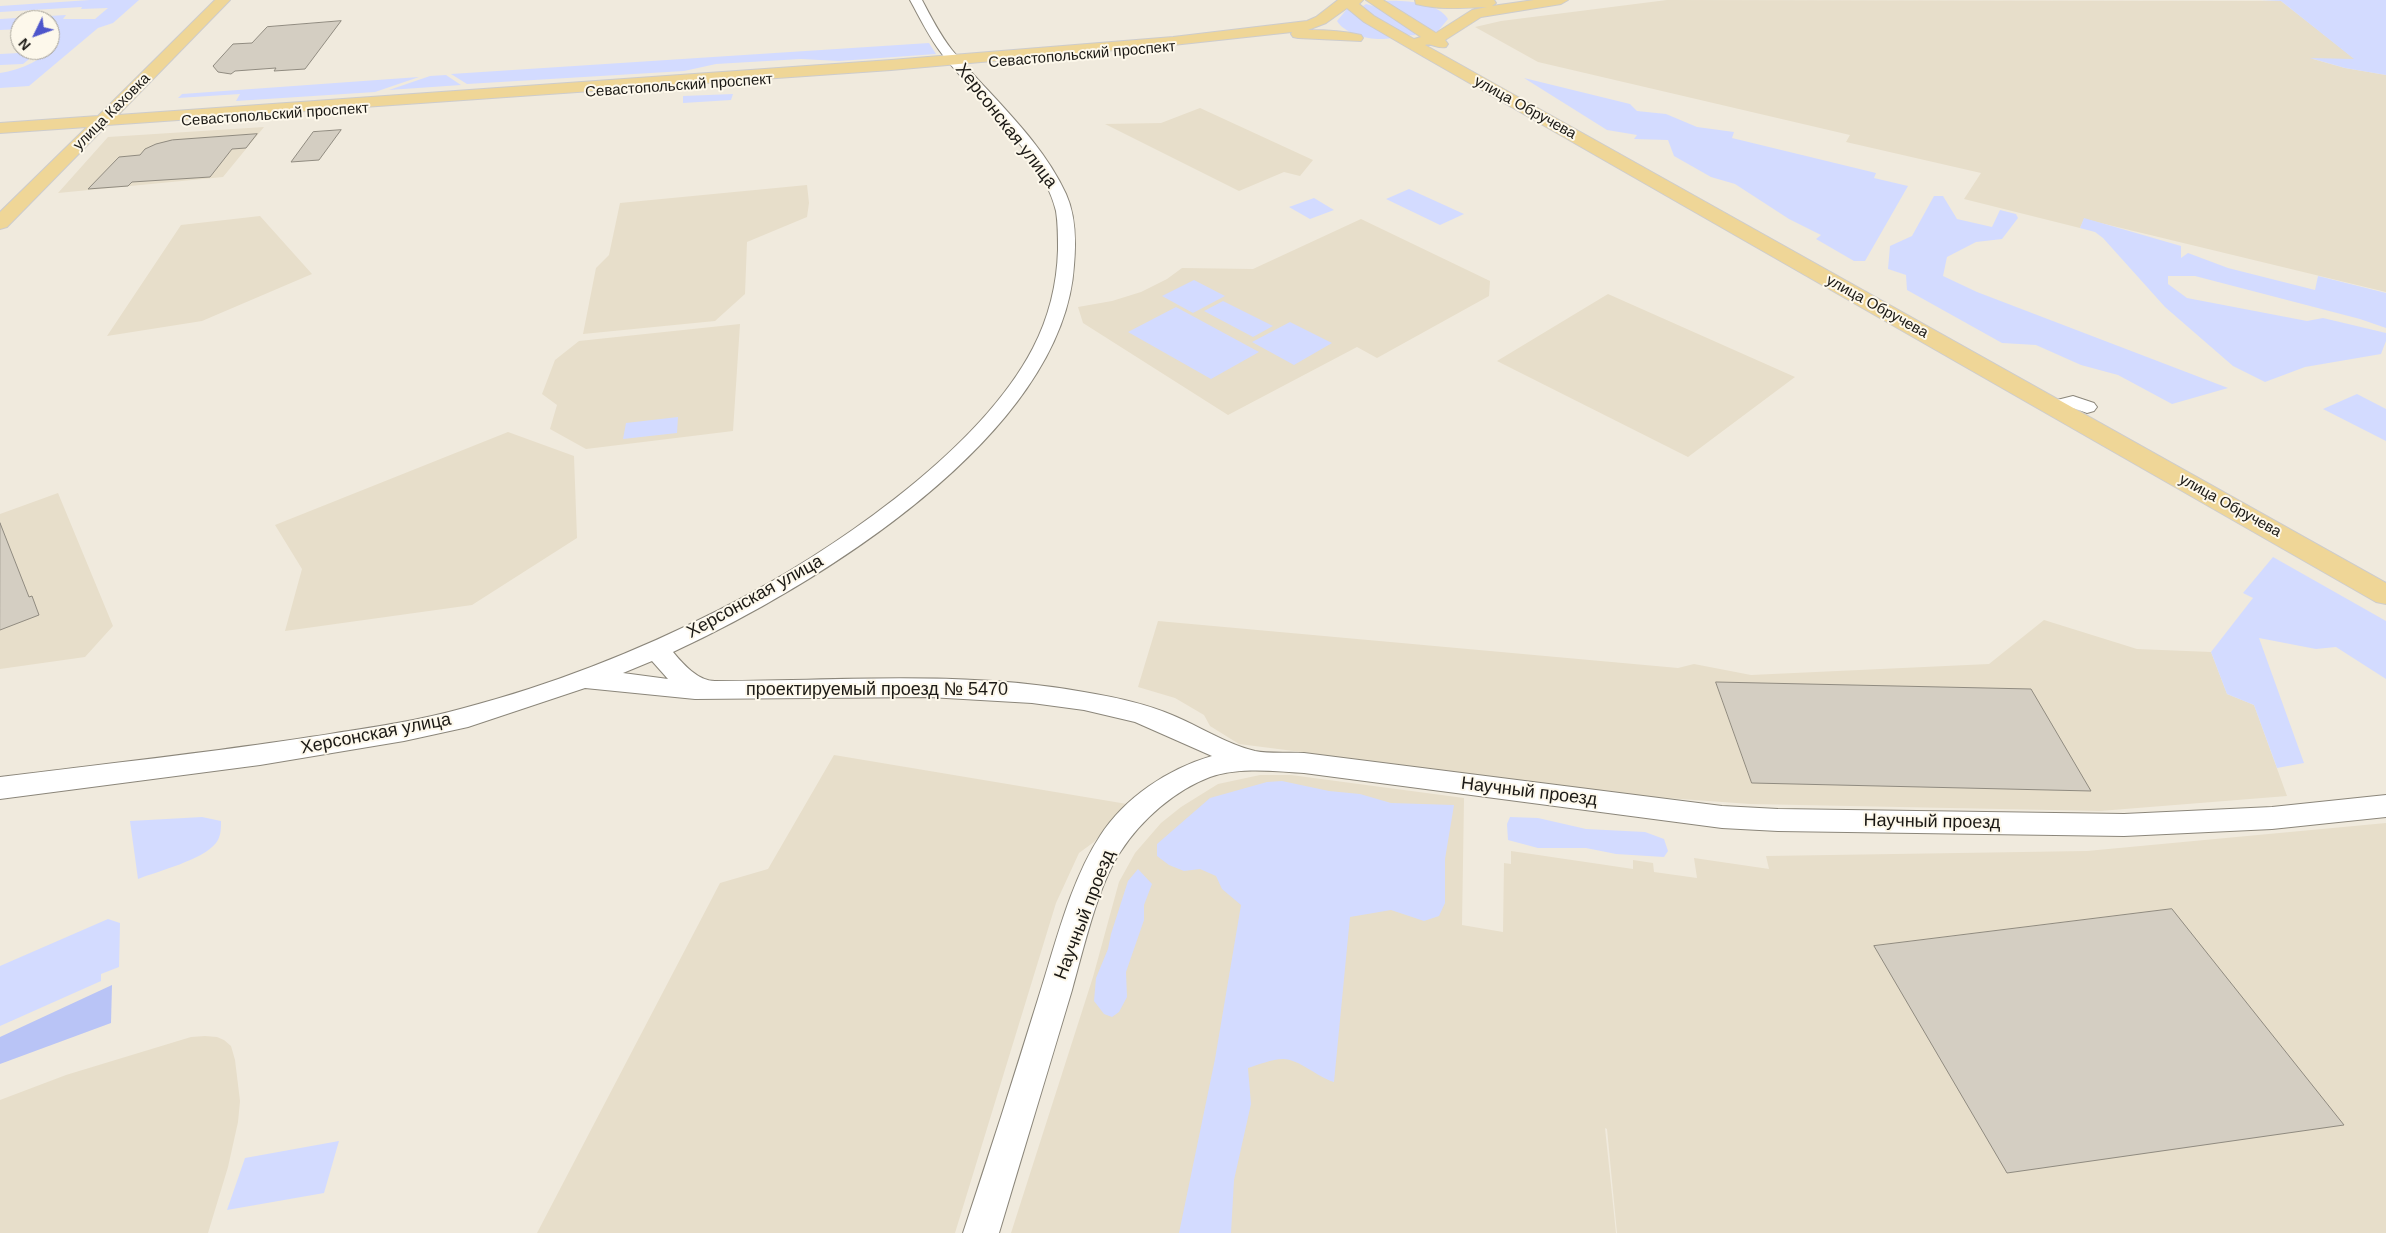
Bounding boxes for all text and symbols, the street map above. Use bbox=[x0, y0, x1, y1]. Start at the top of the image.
north arrow bbox=[10, 10, 60, 60]
text: N bbox=[15, 35, 34, 53]
street label: Севастопольский проспект bbox=[988, 38, 1176, 72]
street label: Херсонская улица bbox=[950, 59, 1062, 193]
street label: улица Каховка bbox=[70, 70, 154, 154]
street label: Севастопольский проспект bbox=[585, 70, 773, 102]
street label: улица Обручева bbox=[1471, 73, 1579, 143]
street label: Севастопольский проспект bbox=[181, 99, 369, 131]
street label: улица Обручева bbox=[1823, 272, 1931, 342]
street label: улица Обручева bbox=[2176, 471, 2284, 541]
street label: Херсонская улица bbox=[683, 551, 827, 643]
street label: проектируемый проезд № 5470 bbox=[746, 679, 1008, 701]
street label: Херсонская улица bbox=[299, 709, 453, 759]
street label: Научный проезд bbox=[1460, 773, 1598, 811]
street label: Научный проезд bbox=[1863, 810, 2001, 834]
street label: Научный проезд bbox=[1050, 847, 1120, 983]

